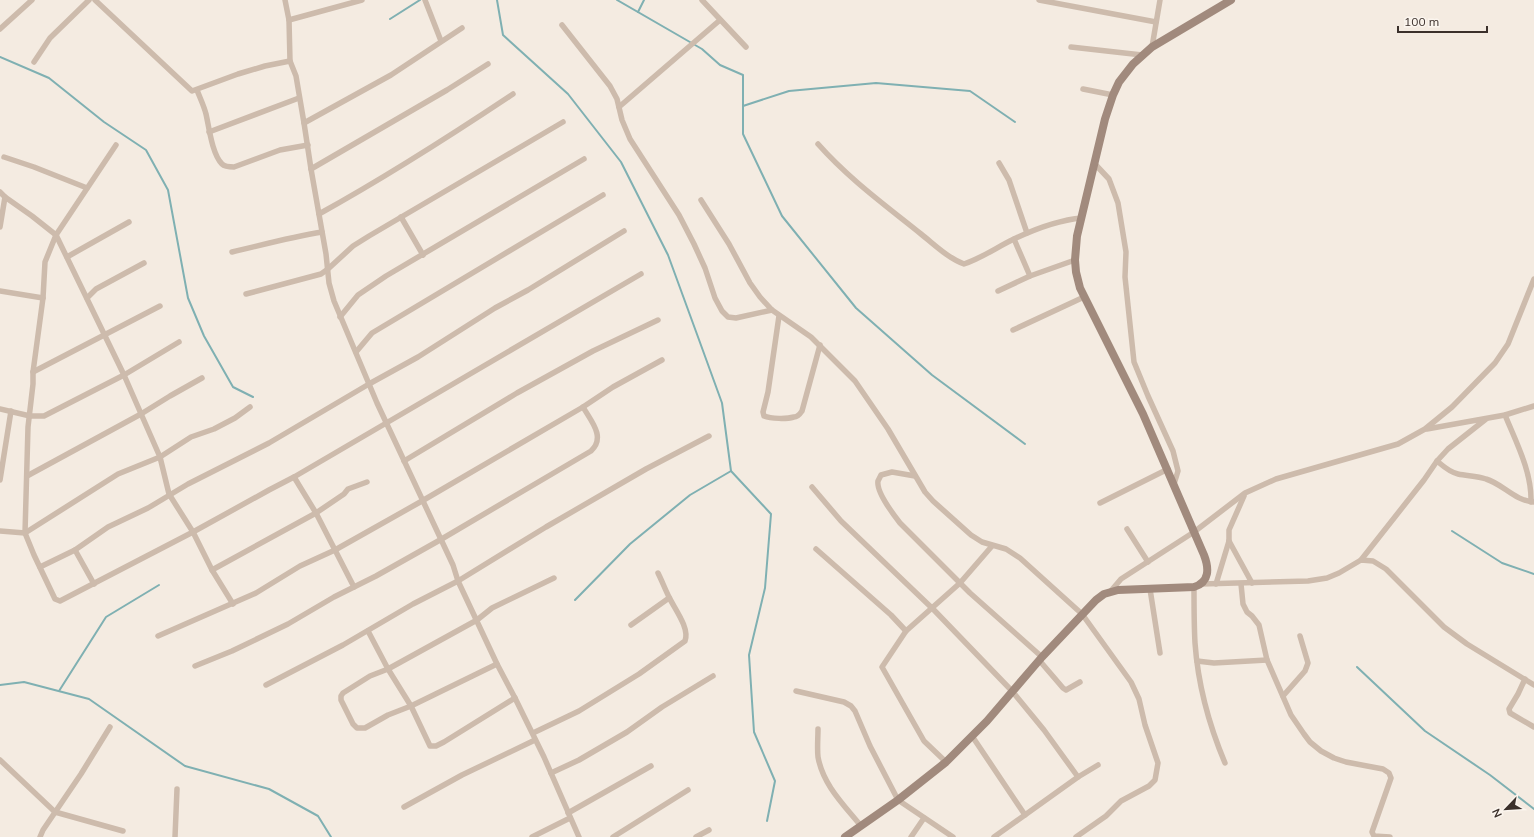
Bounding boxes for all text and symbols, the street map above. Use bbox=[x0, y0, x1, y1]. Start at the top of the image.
scale bar bbox=[1398, 8, 1487, 34]
text: 100 m bbox=[1404, 14, 1439, 29]
north arrow bbox=[1486, 789, 1526, 829]
text: N bbox=[1489, 807, 1505, 820]

